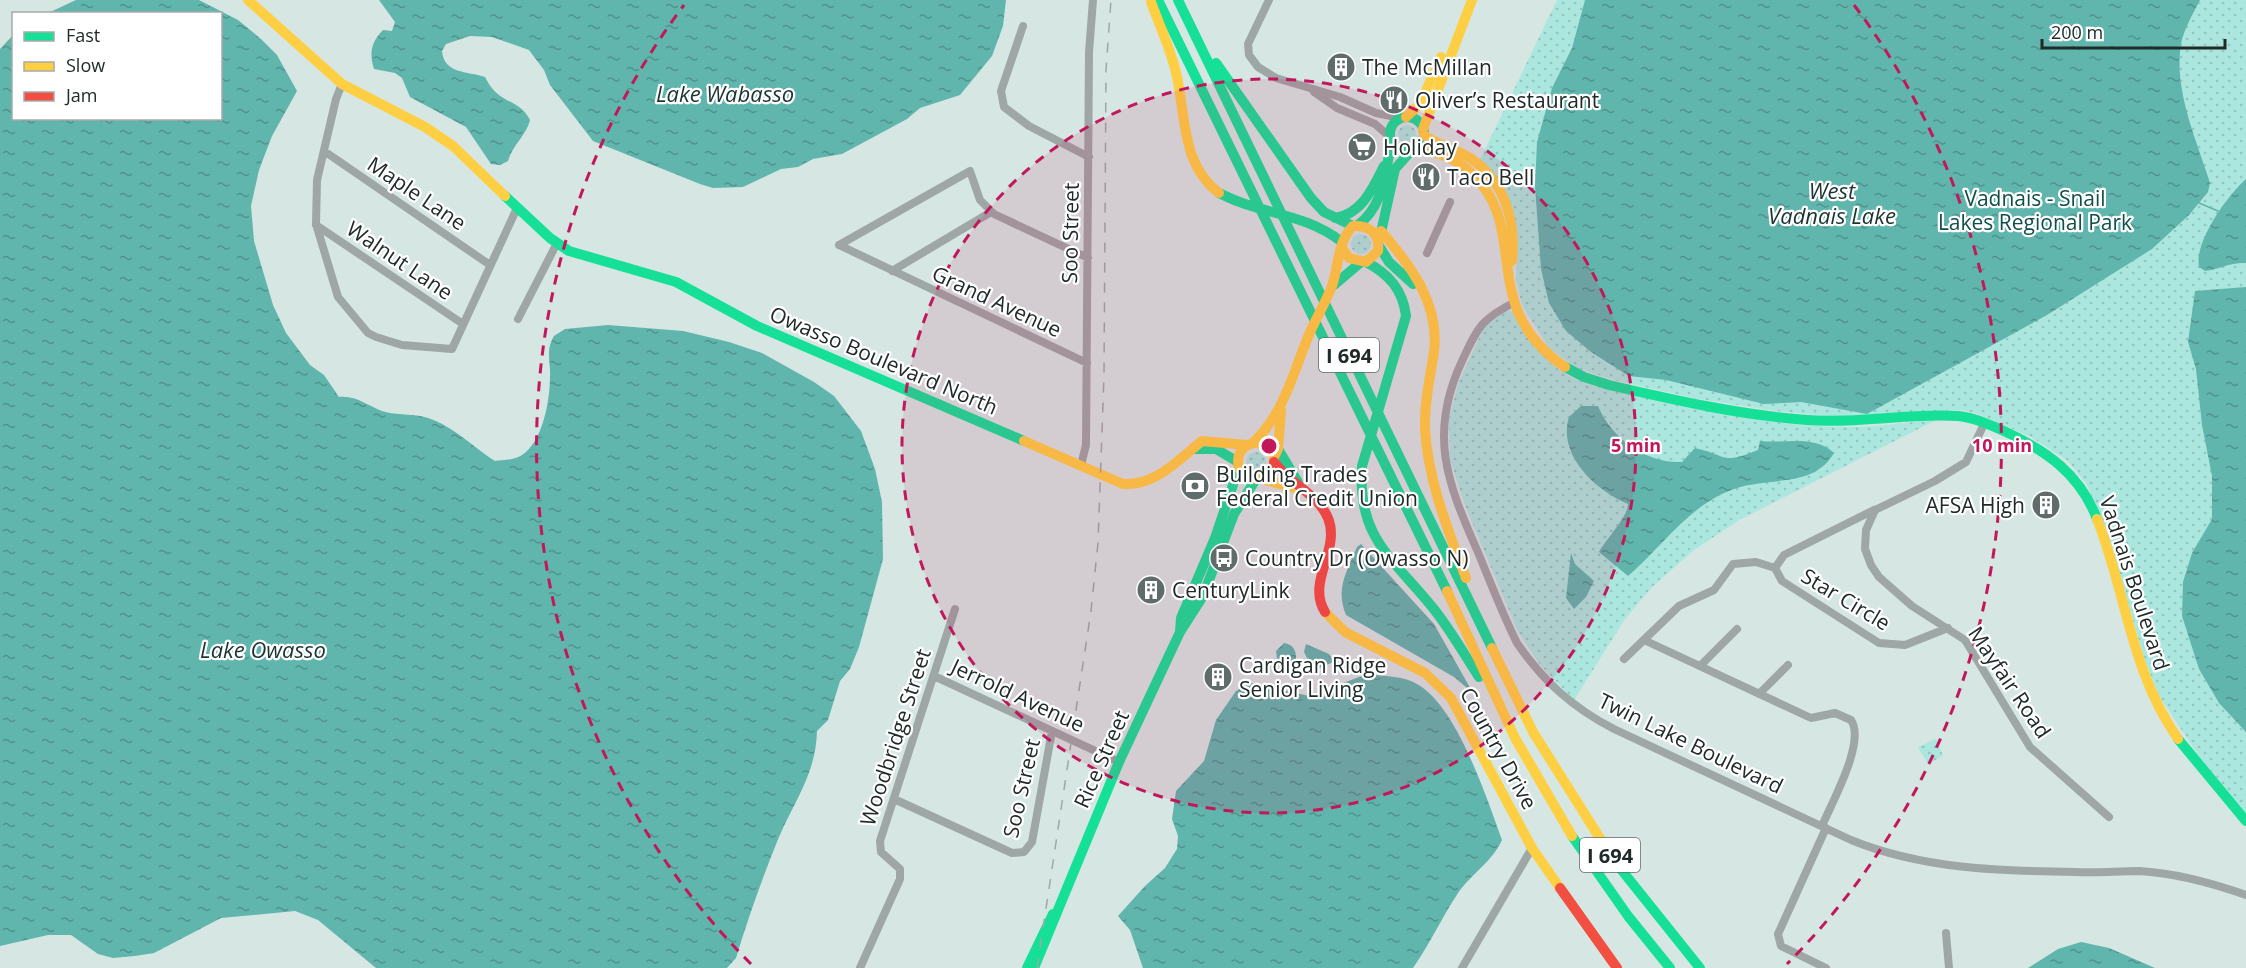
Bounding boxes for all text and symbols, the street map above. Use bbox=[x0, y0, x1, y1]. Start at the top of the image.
legend bbox=[12, 12, 222, 120]
scale bar bbox=[2042, 12, 2225, 50]
text: 200 m bbox=[2051, 20, 2103, 44]
text: Fast bbox=[66, 23, 100, 47]
building icon: The McMillan bbox=[1325, 51, 1357, 83]
text: Slow bbox=[66, 53, 105, 77]
place label: The McMillan bbox=[1362, 53, 1492, 81]
water label: Lake Wabasso bbox=[656, 78, 794, 108]
text: Jam bbox=[64, 83, 98, 107]
restaurant icon: Oliver’s Restaurant bbox=[1378, 84, 1410, 116]
place label: Oliver’s Restaurant bbox=[1415, 86, 1599, 114]
supermarket icon: Holiday bbox=[1346, 131, 1378, 163]
place label: Holiday bbox=[1383, 133, 1457, 161]
street label: Maple Lane bbox=[362, 150, 472, 236]
restaurant icon: Taco Bell bbox=[1410, 161, 1442, 193]
place label: Taco Bell bbox=[1447, 163, 1534, 191]
water label: West Vadnais Lake bbox=[1768, 175, 1896, 230]
street label: Soo Street bbox=[1055, 182, 1085, 284]
park label: Vadnais - Snail Lakes Regional Park bbox=[1938, 184, 2132, 236]
street label: Walnut Lane bbox=[341, 214, 459, 306]
street label: Grand Avenue bbox=[928, 259, 1066, 343]
street label: Owasso Boulevard North bbox=[766, 299, 1002, 421]
road number: I 694 bbox=[1319, 338, 1379, 372]
text: 5 min bbox=[1611, 433, 1661, 457]
text: 10 min bbox=[1972, 433, 2032, 457]
centre of rings bbox=[1259, 436, 1279, 456]
place label: Building Trades Federal Credit Union bbox=[1216, 460, 1418, 512]
bank icon: Building Trades Federal Credit Union bbox=[1179, 470, 1211, 502]
building icon: AFSA High bbox=[2030, 489, 2062, 521]
place label: AFSA High bbox=[1926, 491, 2025, 519]
street label: Vadnais Boulevard bbox=[2094, 492, 2176, 674]
bus stop icon: Country Dr (Owasso N) bbox=[1208, 542, 1240, 574]
place label: Country Dr (Owasso N) bbox=[1245, 544, 1469, 572]
street label: Star Circle bbox=[1796, 562, 1896, 636]
building icon: CenturyLink bbox=[1135, 574, 1167, 606]
place label: CenturyLink bbox=[1172, 576, 1290, 604]
street label: Mayfair Road bbox=[1962, 621, 2058, 743]
water label: Lake Owasso bbox=[200, 634, 326, 664]
street label: Woodbridge Street bbox=[853, 645, 937, 829]
street label: Jerrold Avenue bbox=[945, 651, 1089, 738]
place label: Cardigan Ridge Senior Living bbox=[1239, 651, 1386, 703]
building icon: Cardigan Ridge Senior Living bbox=[1202, 661, 1234, 693]
street label: Country Drive bbox=[1454, 682, 1544, 814]
street label: Twin Lake Boulevard bbox=[1594, 686, 1788, 800]
street label: Rice Street bbox=[1067, 706, 1135, 812]
street label: Soo Street bbox=[996, 736, 1046, 840]
road number: I 694 bbox=[1580, 838, 1640, 872]

